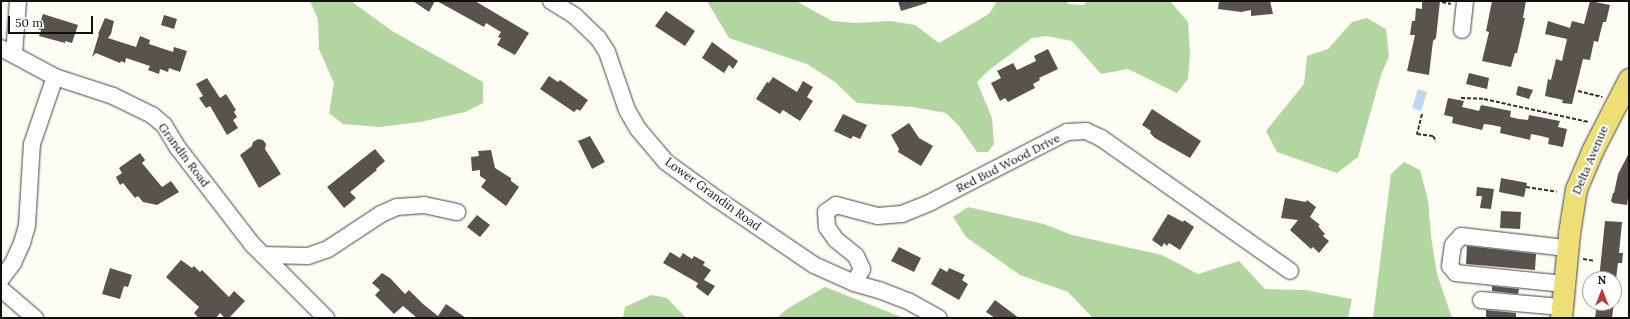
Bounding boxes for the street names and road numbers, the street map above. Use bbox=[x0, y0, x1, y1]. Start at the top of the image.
street label: Grandin Road bbox=[155, 120, 213, 190]
street label: Delta Avenue bbox=[1569, 123, 1611, 197]
street label: Red Bud Wood Drive bbox=[954, 130, 1062, 196]
street label: Lower Grandin Road bbox=[662, 154, 764, 234]

